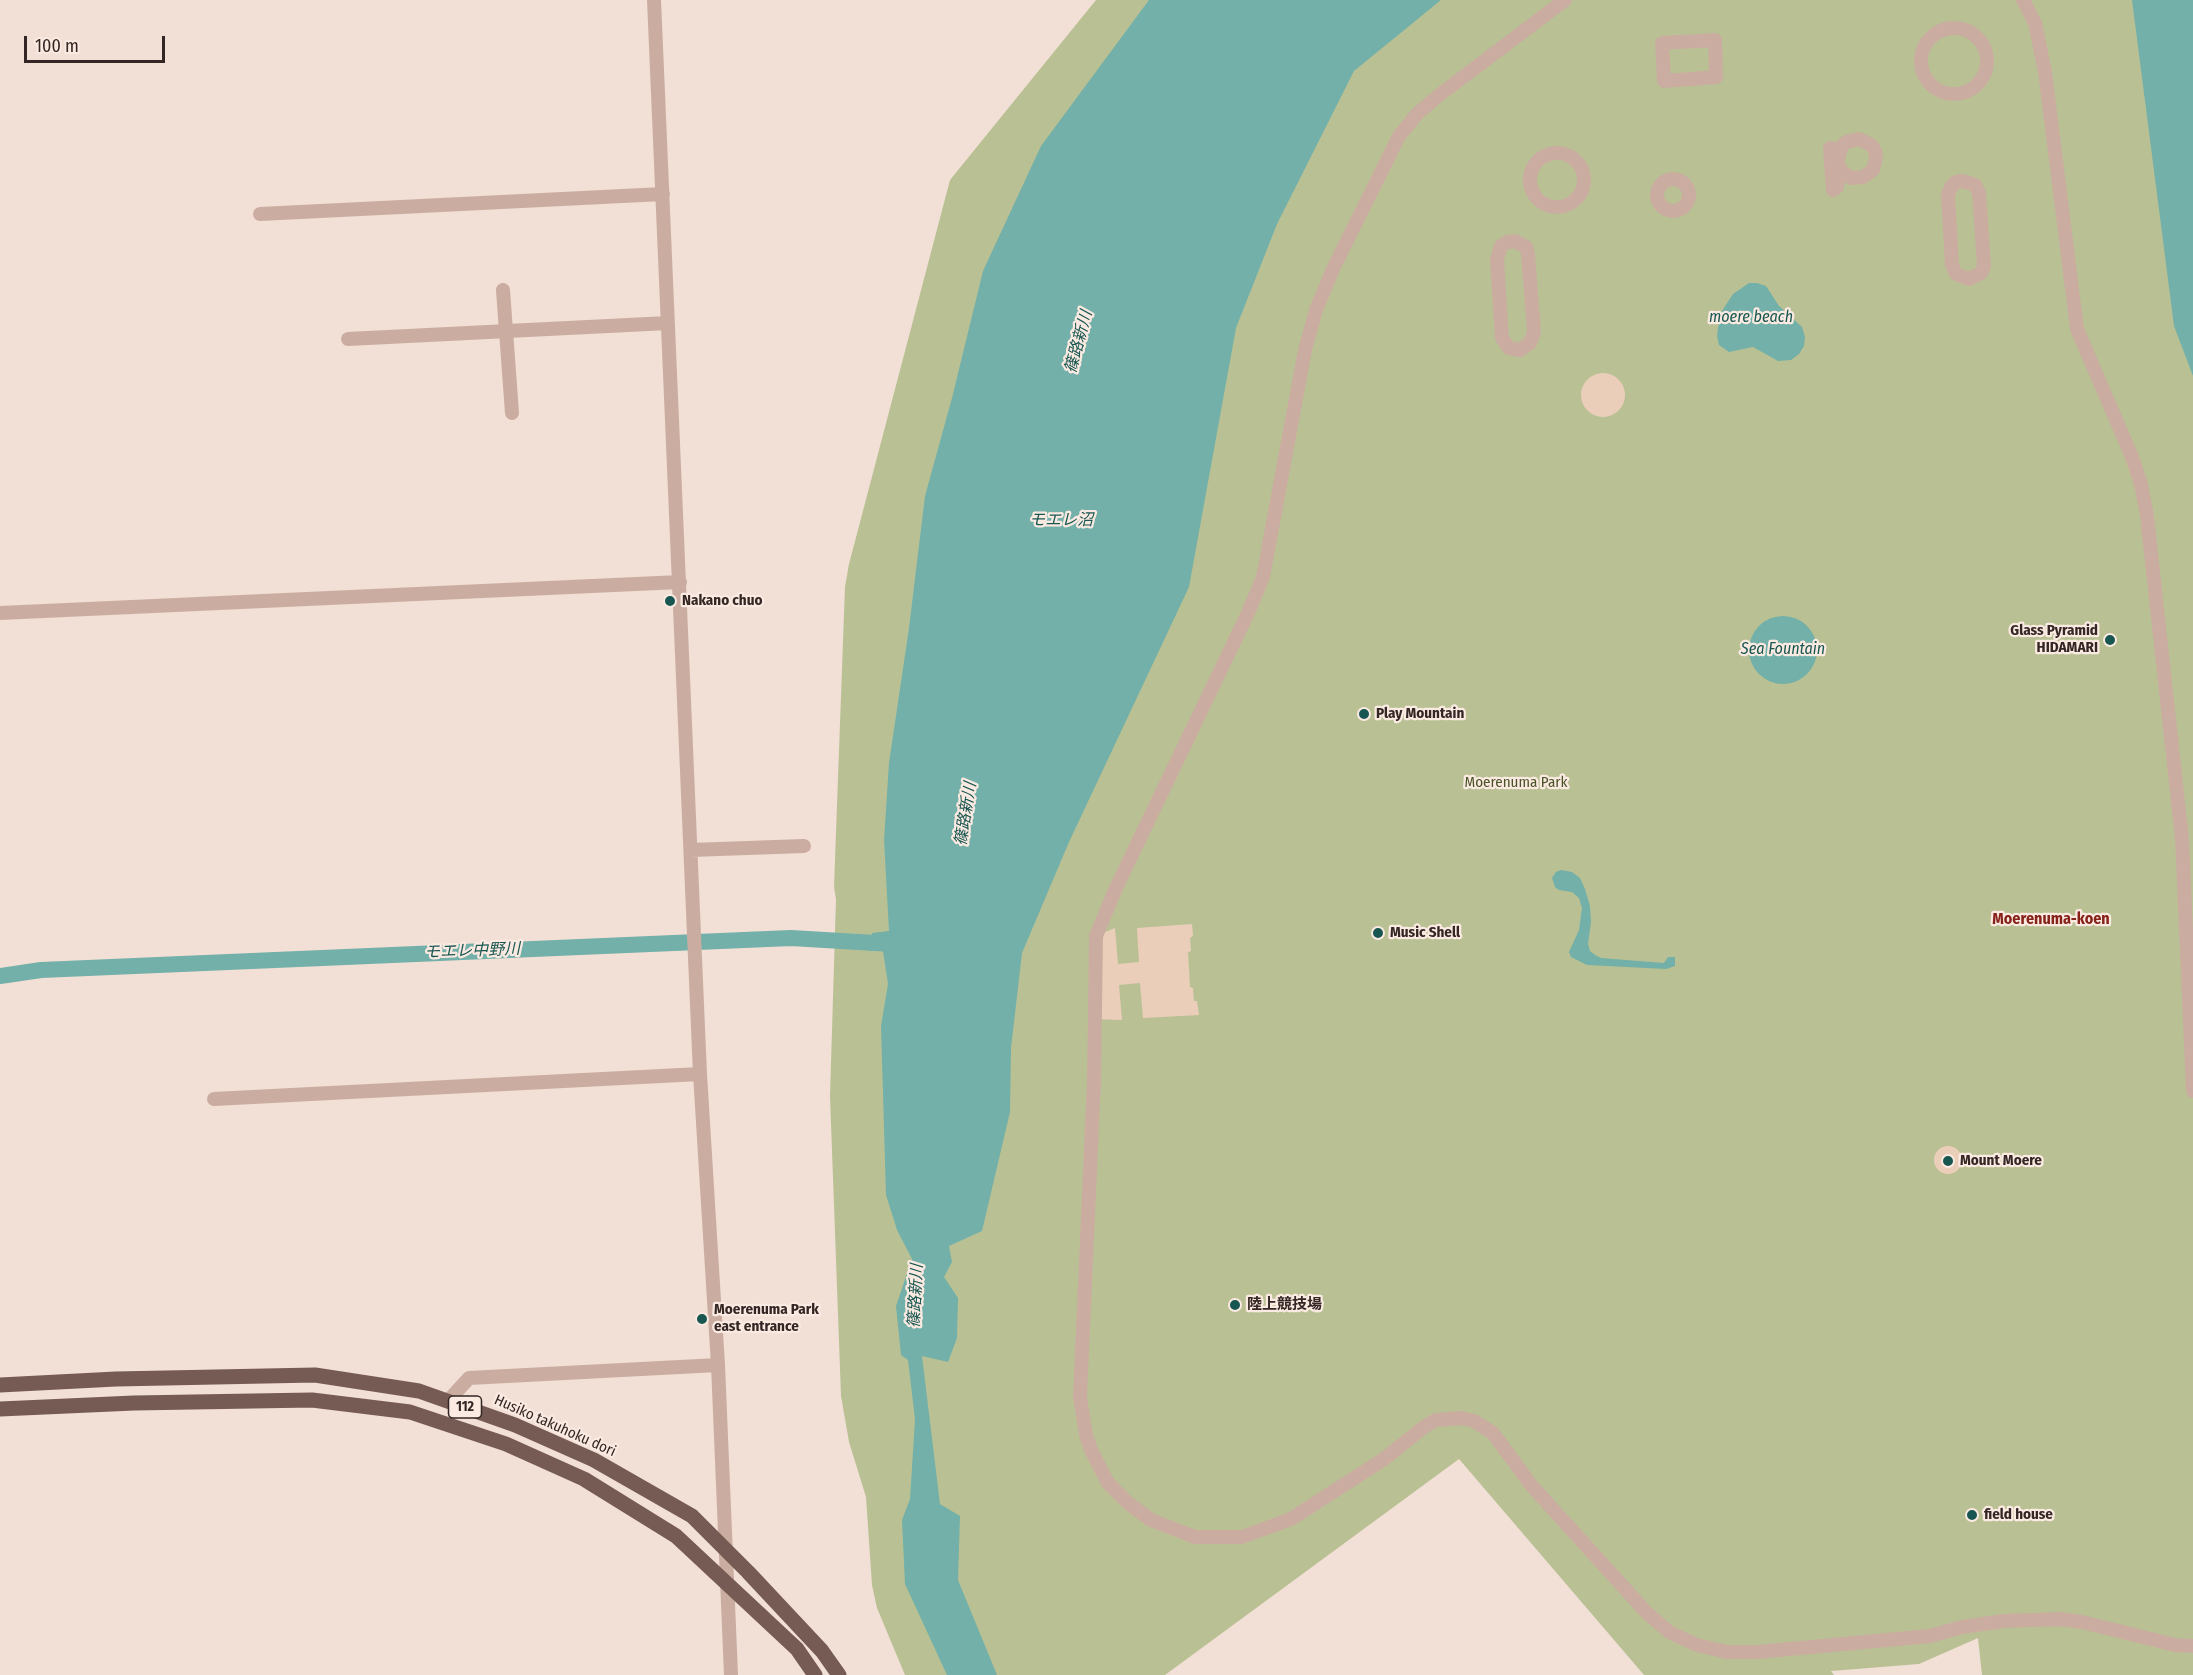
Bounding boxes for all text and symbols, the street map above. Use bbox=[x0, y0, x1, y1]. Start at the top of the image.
scale bar bbox=[27, 24, 168, 62]
text: 100 m bbox=[35, 35, 79, 57]
water label: moere beach bbox=[1709, 308, 1793, 328]
water label: 篠路新川 bbox=[1061, 309, 1097, 375]
water label: モエレ沼 bbox=[1029, 511, 1093, 531]
place label: Nakano chuo bbox=[682, 592, 762, 610]
marker: Nakano chuo bbox=[663, 594, 677, 608]
place label: Glass Pyramid HIDAMARI bbox=[2010, 622, 2098, 657]
marker: Glass Pyramid HIDAMARI bbox=[2103, 633, 2117, 647]
water label: Sea Fountain bbox=[1741, 640, 1825, 660]
place label: Play Mountain bbox=[1376, 705, 1464, 723]
marker: Play Mountain bbox=[1357, 707, 1371, 721]
park label: Moerenuma Park bbox=[1465, 774, 1567, 792]
water label: 篠路新川 bbox=[952, 781, 980, 847]
district label: Moerenuma-koen bbox=[1992, 910, 2110, 930]
place label: Music Shell bbox=[1390, 924, 1460, 942]
marker: Music Shell bbox=[1371, 926, 1385, 940]
water label: モエレ中野川 bbox=[424, 940, 520, 962]
place label: Mount Moere bbox=[1960, 1152, 2042, 1170]
marker: Mount Moere bbox=[1941, 1154, 1955, 1168]
water label: 篠路新川 bbox=[905, 1264, 927, 1328]
place label: 陸上競技場 bbox=[1247, 1296, 1322, 1314]
marker: 陸上競技場 bbox=[1228, 1298, 1242, 1312]
place label: Moerenuma Park east entrance bbox=[714, 1301, 819, 1336]
marker: Moerenuma Park east entrance bbox=[695, 1312, 709, 1326]
street label: Husiko takuhoku dori bbox=[491, 1391, 619, 1461]
road number: 112 bbox=[448, 1396, 482, 1418]
place label: field house bbox=[1984, 1506, 2053, 1524]
marker: field house bbox=[1965, 1508, 1979, 1522]

